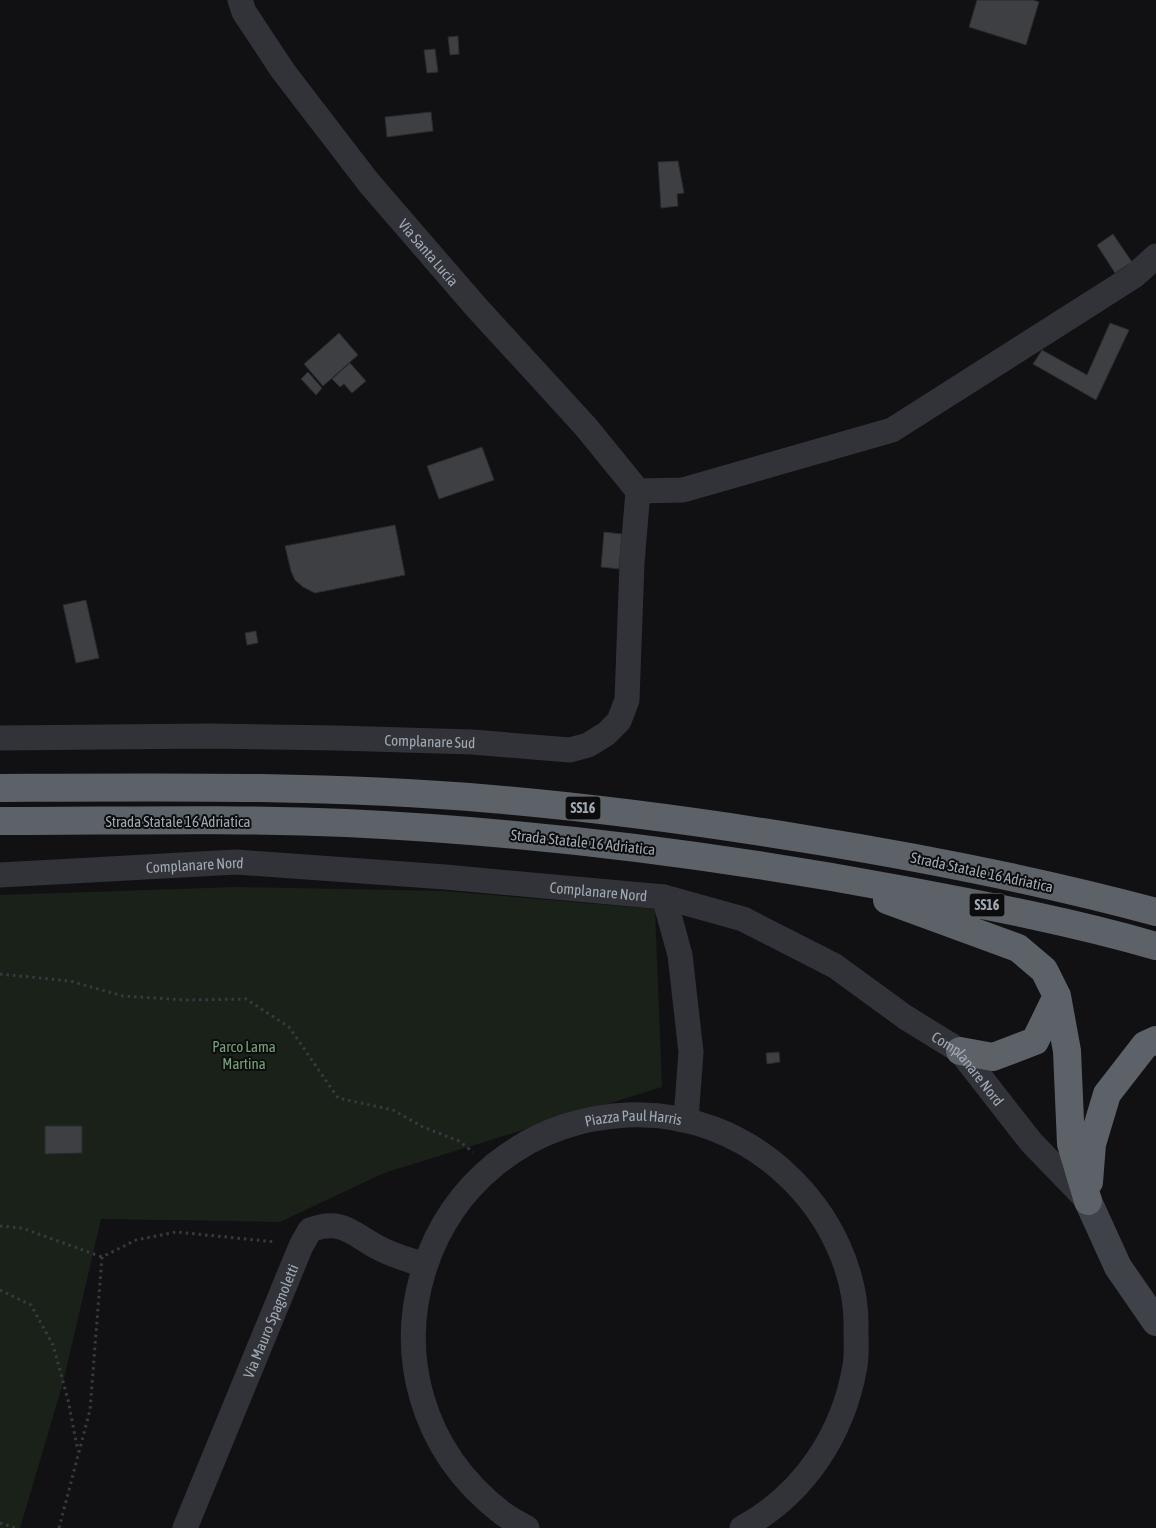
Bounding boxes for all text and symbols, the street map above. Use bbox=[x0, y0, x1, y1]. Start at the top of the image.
street label: Via Santa Lucia bbox=[395, 215, 462, 289]
street label: Complanare Sud bbox=[384, 731, 476, 751]
road number: SS16 bbox=[566, 796, 600, 820]
street label: Strada Statale 16 Adriatica bbox=[105, 813, 251, 830]
street label: Strada Statale 16 Adriatica bbox=[510, 826, 656, 858]
street label: Strada Statale 16 Adriatica bbox=[909, 849, 1055, 895]
street label: Complanare Nord bbox=[145, 853, 244, 875]
street label: Complanare Nord bbox=[549, 878, 648, 904]
road number: SS16 bbox=[970, 894, 1004, 916]
street label: Complanare Nord bbox=[929, 1027, 1008, 1109]
park label: Parco Lama Martina bbox=[212, 1038, 276, 1072]
street label: Piazza Paul Harris bbox=[583, 1106, 684, 1129]
street label: Via Mauro Spagnoletti bbox=[239, 1261, 301, 1380]

